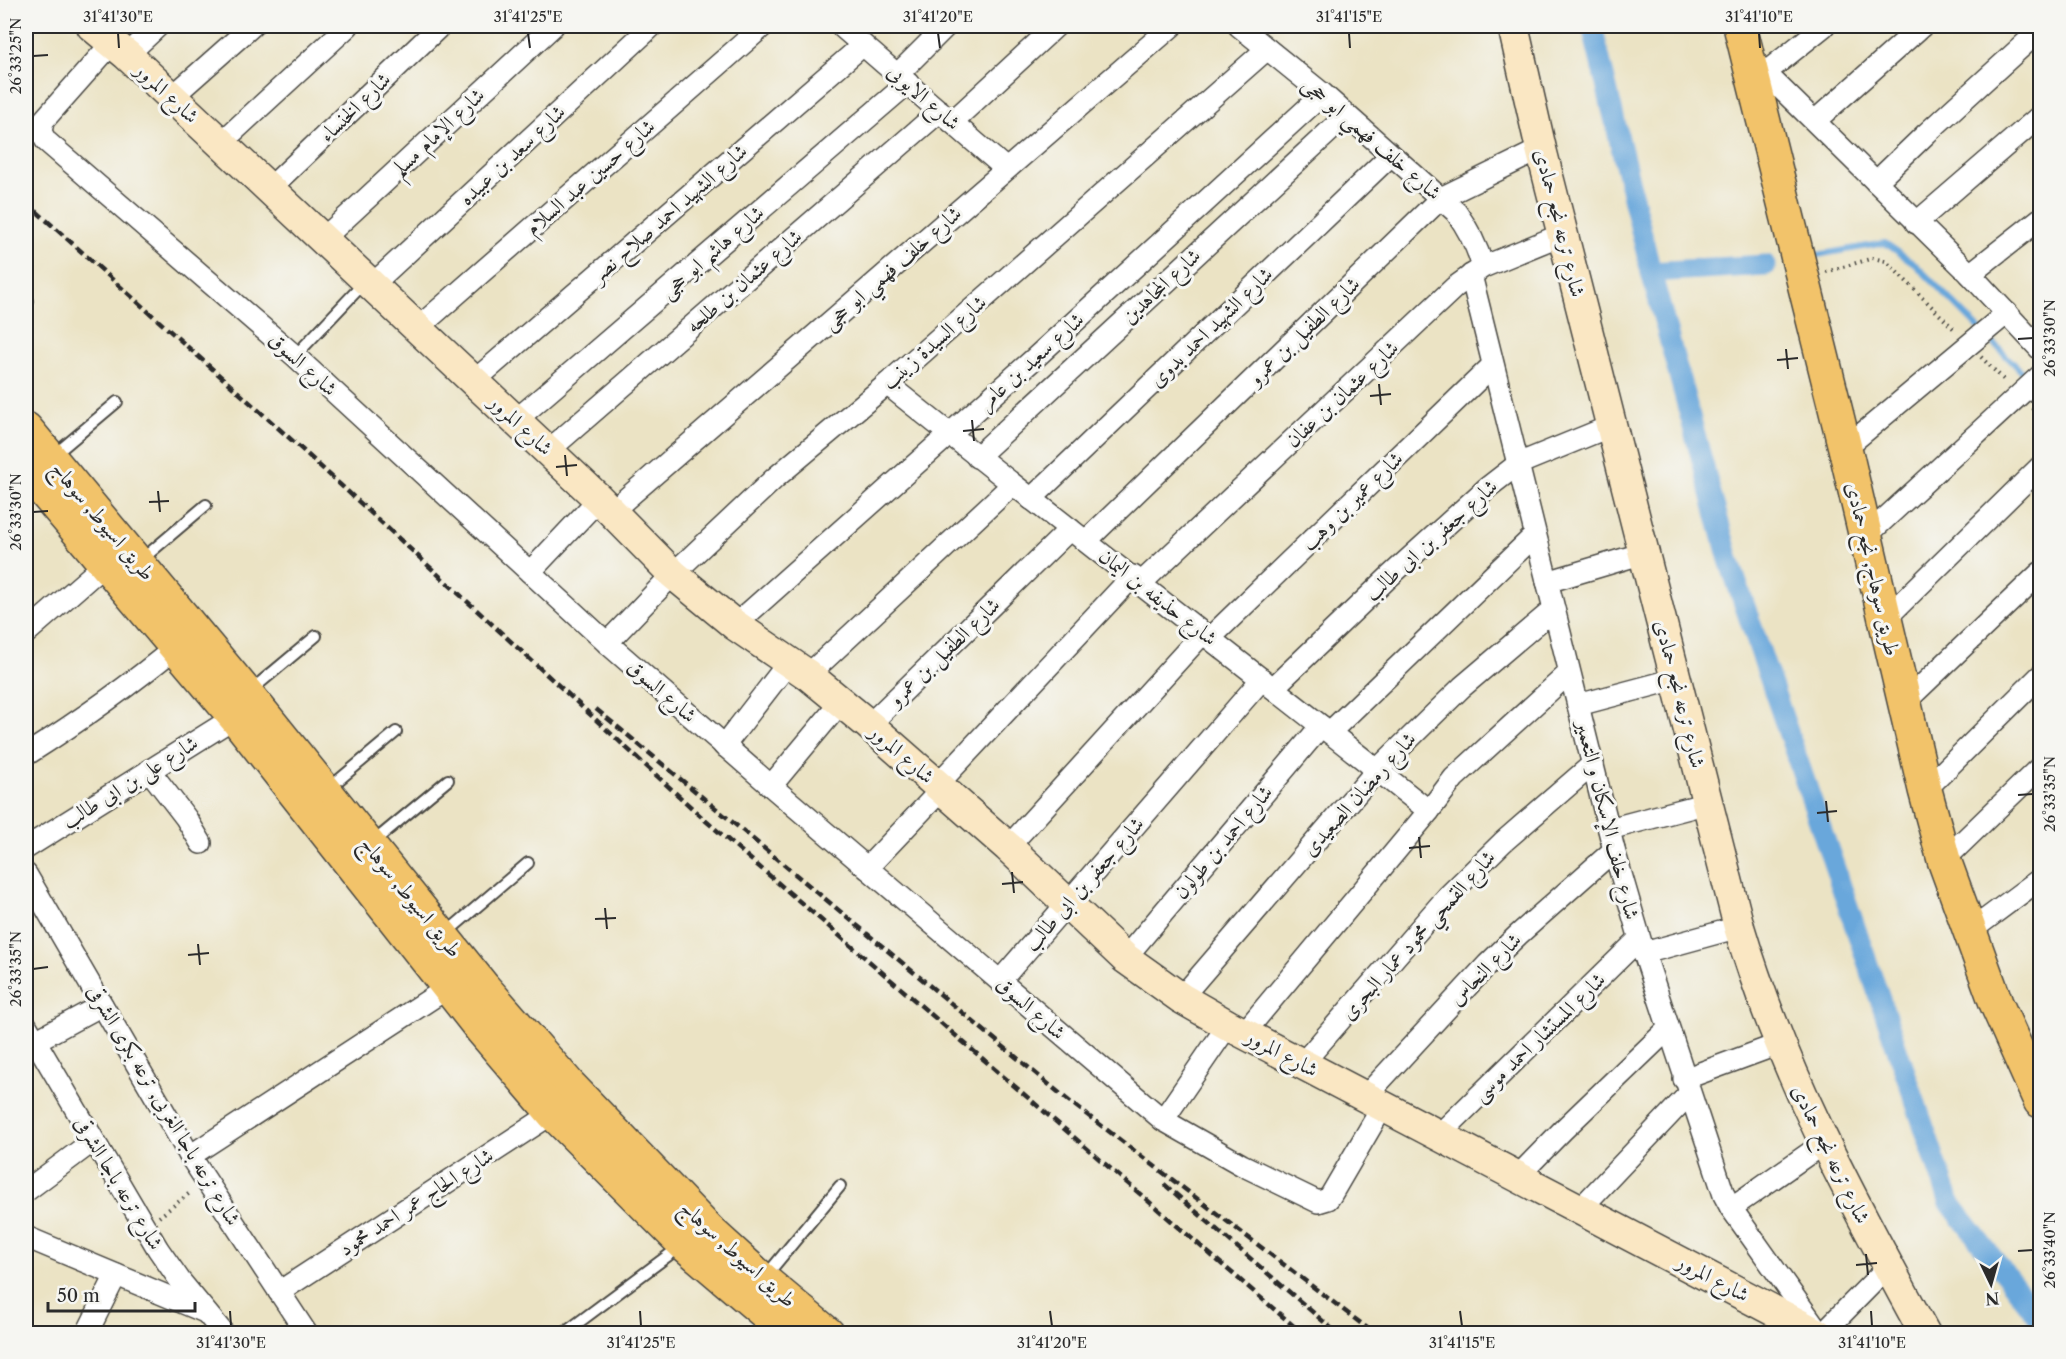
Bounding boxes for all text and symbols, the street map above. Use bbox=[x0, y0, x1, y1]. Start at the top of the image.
text: 31°41'30"E bbox=[83, 7, 153, 26]
text: 31°41'25"E bbox=[493, 7, 563, 26]
text: 31°41'20"E bbox=[903, 7, 973, 26]
text: 31°41'15"E bbox=[1316, 7, 1382, 26]
text: 31°41'10"E bbox=[1725, 7, 1793, 26]
text: 26°33'25"N bbox=[6, 18, 25, 94]
street label: شارع المرور bbox=[125, 56, 204, 133]
street label: شارع الايوبى bbox=[879, 58, 966, 140]
street label: شارع الخنساء bbox=[314, 66, 400, 151]
street label: شارع خلف فهمي ابو حجى bbox=[1292, 70, 1447, 211]
street label: شارع الإمام مسلم bbox=[386, 82, 496, 188]
street label: شارع سعد بن عبيده bbox=[453, 99, 574, 215]
street label: شارع حسين عبد السلام bbox=[520, 113, 664, 244]
street label: شارع الشهيد احمد صلاح نصر bbox=[584, 138, 757, 294]
street label: شارع ترعه نجع حمادى bbox=[1523, 146, 1591, 301]
street label: شارع هاشم ابو حجى bbox=[655, 200, 775, 310]
street label: شارع خلف فهمي ابو حجى bbox=[817, 200, 972, 341]
street label: شارع عثمان بن طلحه bbox=[680, 223, 811, 342]
street label: شارع المجاهدين bbox=[1116, 243, 1209, 333]
street label: شارع الشهيد احمد بدوى bbox=[1144, 261, 1282, 396]
street label: شارع الطفيل بن عمرو bbox=[1241, 271, 1369, 396]
street label: شارع السيدة زينب bbox=[876, 289, 995, 399]
text: 26°33'30"N bbox=[2040, 299, 2059, 377]
street label: شارع سعيد بن عامر bbox=[973, 307, 1093, 419]
street label: شارع السوق bbox=[260, 326, 343, 405]
street label: شارع عثمان بن عفان bbox=[1280, 335, 1407, 457]
street label: شارع المرور bbox=[479, 388, 558, 465]
street label: شارع عمير بن وهب bbox=[1296, 446, 1412, 560]
street label: طريق اسيوط, سوهاج bbox=[41, 456, 161, 590]
text: 26°33'30"N bbox=[6, 473, 25, 551]
street label: شارع جعفر بن ابى طالب bbox=[1359, 473, 1506, 610]
street label: طريق سوهاج, نجع حمادى bbox=[1835, 480, 1906, 660]
street label: شارع حذيفه بن اليمان bbox=[1090, 543, 1223, 655]
street label: شارع الطفيل بن عمرو bbox=[881, 592, 1009, 717]
street label: شارع ترعه نجع حمادى bbox=[1643, 617, 1711, 772]
street label: شارع السوق bbox=[619, 654, 702, 732]
street label: شارع خلف الإسكان و التعمير bbox=[1565, 716, 1645, 924]
street label: شارع المرور bbox=[859, 717, 940, 793]
street label: شارع رمضان الصعيدى bbox=[1296, 726, 1425, 865]
street label: شارع على بن ابى طالب bbox=[57, 730, 206, 838]
text: 26°33'35"N bbox=[2040, 756, 2059, 832]
street label: شارع احمد بن طولون bbox=[1168, 780, 1282, 907]
street label: شارع جعفر بن ابى طالب bbox=[1018, 811, 1153, 960]
street label: طريق اسيوط, سوهاج bbox=[350, 831, 468, 966]
street label: شارع القمحي محمود عمار البحرى bbox=[1335, 845, 1506, 1030]
street label: شارع النحاس bbox=[1443, 927, 1530, 1014]
text: 26°33'35"N bbox=[6, 931, 25, 1007]
street label: شارع المستشار احمد موسى bbox=[1467, 967, 1615, 1111]
street label: شارع السوق bbox=[988, 971, 1071, 1049]
street label: شارع ترعه باجا الغربى, ترعه بكرى الشرقى bbox=[77, 980, 246, 1233]
street label: شارع المرور bbox=[1237, 1022, 1323, 1087]
street label: شارع ترعه نجع حمادى bbox=[1781, 1080, 1876, 1230]
street label: شارع ترعه باجا الشرقى bbox=[65, 1111, 169, 1257]
street label: شارع الحاج عمر احمد محمود bbox=[334, 1142, 501, 1267]
street label: طريق اسيوط, سوهاج bbox=[670, 1195, 802, 1318]
text: 26°33'40"N bbox=[2040, 1211, 2059, 1289]
street label: شارع المرور bbox=[1668, 1247, 1754, 1312]
north arrow bbox=[1961, 1254, 2021, 1314]
scale bar bbox=[48, 1275, 195, 1313]
text: 50 m bbox=[57, 1285, 100, 1307]
text: N bbox=[1984, 1288, 2000, 1310]
text: 31°41'30"E bbox=[196, 1333, 266, 1352]
text: 31°41'25"E bbox=[606, 1333, 676, 1352]
text: 31°41'20"E bbox=[1017, 1333, 1087, 1352]
text: 31°41'15"E bbox=[1429, 1333, 1495, 1352]
text: 31°41'10"E bbox=[1838, 1333, 1906, 1352]

